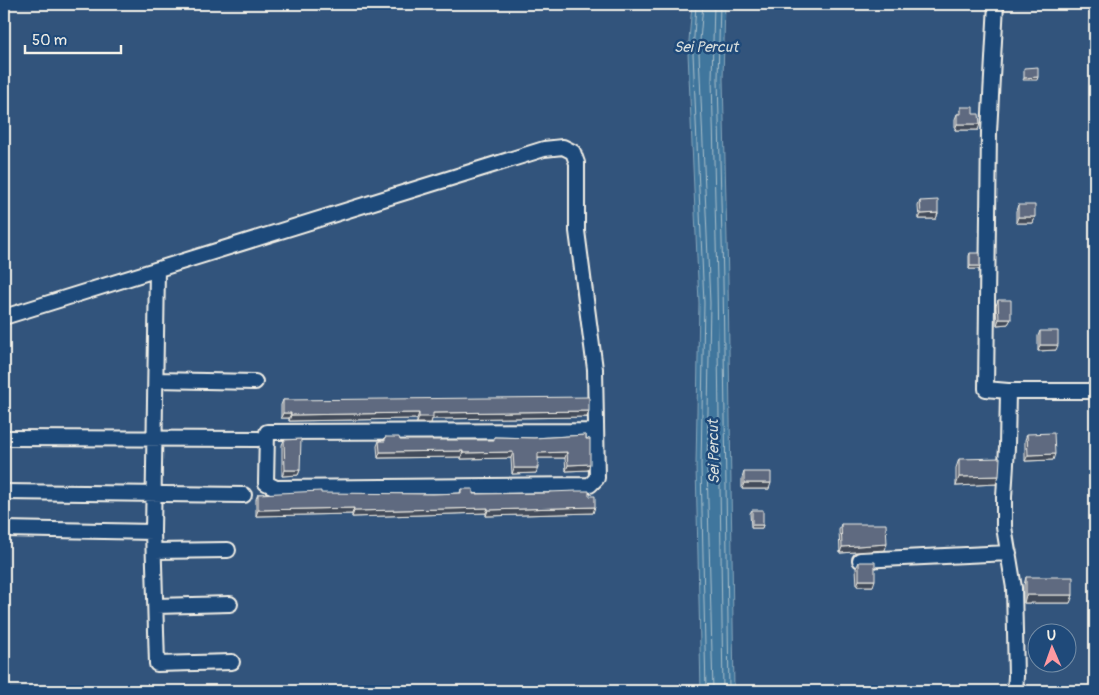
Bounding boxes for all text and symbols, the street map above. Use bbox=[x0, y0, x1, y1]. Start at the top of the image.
scale bar bbox=[25, 22, 121, 54]
text: 50 m bbox=[32, 31, 67, 50]
water label: Sei Percut bbox=[674, 38, 740, 57]
water label: Sei Percut bbox=[704, 418, 724, 484]
north arrow bbox=[1026, 622, 1076, 672]
text: U bbox=[1047, 627, 1056, 644]

